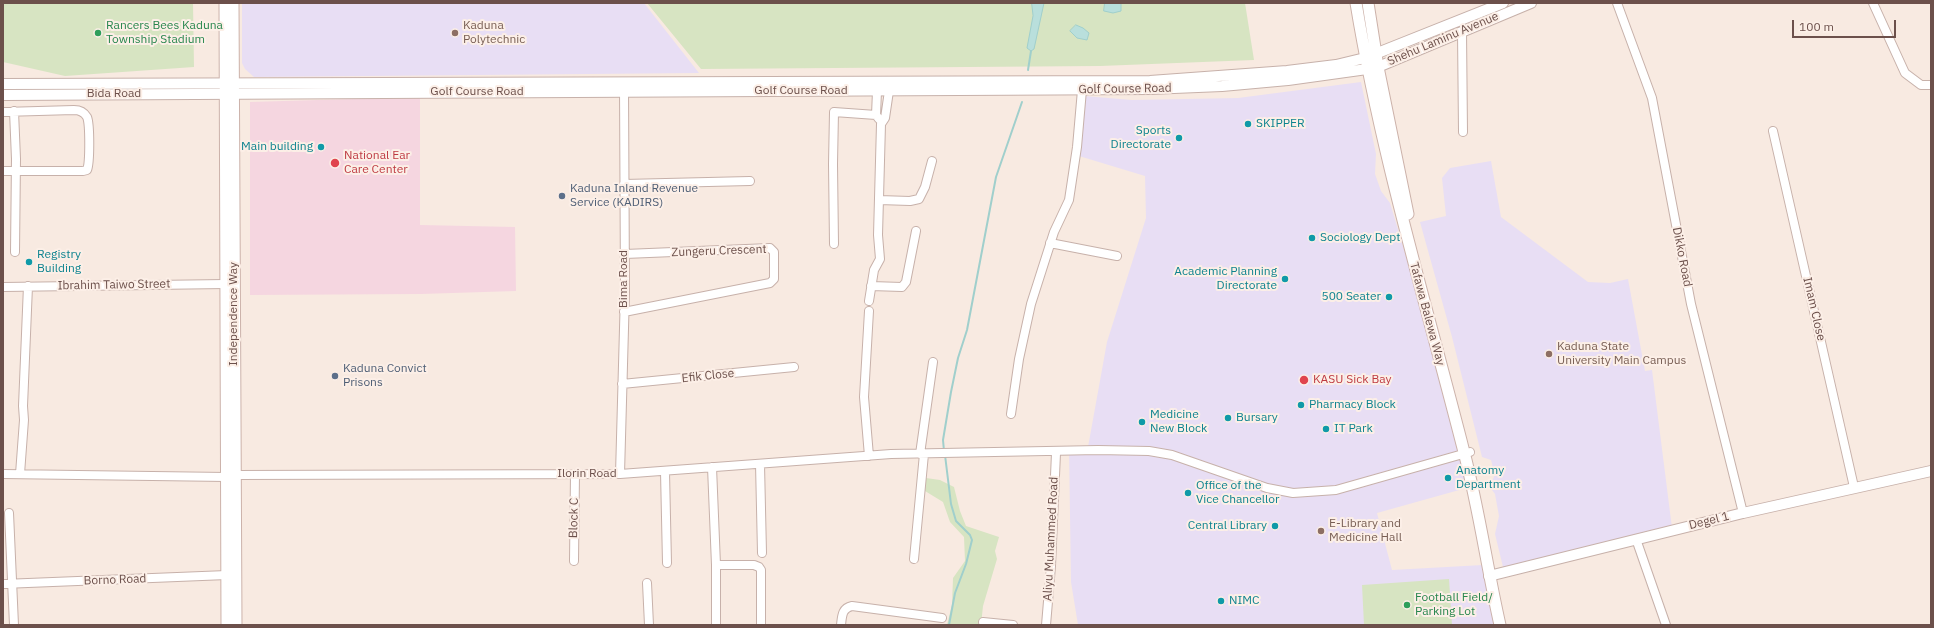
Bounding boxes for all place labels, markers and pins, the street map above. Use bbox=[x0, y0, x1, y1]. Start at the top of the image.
place label: Rancers Bees Kaduna Township Stadium bbox=[106, 19, 223, 47]
place label: Kaduna Polytechnic bbox=[463, 19, 525, 47]
marker: Rancers Bees Kaduna Township Stadium bbox=[93, 28, 103, 38]
marker: Kaduna Polytechnic bbox=[450, 28, 460, 38]
place label: SKIPPER bbox=[1256, 117, 1305, 131]
marker: SKIPPER bbox=[1243, 119, 1253, 129]
place label: Sports Directorate bbox=[1111, 124, 1171, 152]
marker: Sports Directorate bbox=[1174, 133, 1184, 143]
place label: Main building bbox=[241, 140, 313, 154]
marker: Main building bbox=[316, 142, 326, 152]
place label: National Ear Care Center bbox=[344, 149, 410, 177]
marker: National Ear Care Center bbox=[329, 157, 341, 169]
place label: Kaduna Inland Revenue Service (KADIRS) bbox=[570, 182, 698, 210]
marker: Kaduna Inland Revenue Service (KADIRS) bbox=[557, 191, 567, 201]
place label: Sociology Dept bbox=[1320, 231, 1400, 245]
marker: Sociology Dept bbox=[1307, 233, 1317, 243]
place label: Registry Building bbox=[37, 248, 81, 276]
marker: Registry Building bbox=[24, 257, 34, 267]
place label: Academic Planning Directorate bbox=[1174, 265, 1277, 293]
marker: Academic Planning Directorate bbox=[1280, 274, 1290, 284]
place label: 500 Seater bbox=[1321, 290, 1381, 304]
marker: 500 Seater bbox=[1384, 292, 1394, 302]
place label: Kaduna State University Main Campus bbox=[1557, 340, 1686, 368]
marker: Kaduna State University Main Campus bbox=[1544, 349, 1554, 359]
place label: Kaduna Convict Prisons bbox=[343, 362, 427, 390]
marker: Kaduna Convict Prisons bbox=[330, 371, 340, 381]
place label: KASU Sick Bay bbox=[1313, 373, 1392, 387]
marker: KASU Sick Bay bbox=[1298, 374, 1310, 386]
place label: Pharmacy Block bbox=[1309, 398, 1396, 412]
marker: Pharmacy Block bbox=[1296, 400, 1306, 410]
place label: Medicine New Block bbox=[1150, 408, 1207, 436]
place label: Bursary bbox=[1236, 411, 1278, 425]
marker: Bursary bbox=[1223, 413, 1233, 423]
marker: Medicine New Block bbox=[1137, 417, 1147, 427]
place label: IT Park bbox=[1334, 422, 1373, 436]
marker: IT Park bbox=[1321, 424, 1331, 434]
place label: Anatomy Department bbox=[1456, 464, 1521, 492]
marker: Anatomy Department bbox=[1443, 473, 1453, 483]
place label: Office of the Vice Chancellor bbox=[1196, 479, 1279, 507]
marker: Office of the Vice Chancellor bbox=[1183, 488, 1193, 498]
place label: E-Library and Medicine Hall bbox=[1329, 517, 1402, 545]
place label: Central Library bbox=[1188, 519, 1267, 533]
marker: Central Library bbox=[1270, 521, 1280, 531]
marker: E-Library and Medicine Hall bbox=[1316, 526, 1326, 536]
place label: Football Field/ Parking Lot bbox=[1415, 591, 1493, 619]
place label: NIMC bbox=[1229, 594, 1259, 608]
marker: NIMC bbox=[1216, 596, 1226, 606]
marker: Football Field/ Parking Lot bbox=[1402, 600, 1412, 610]

